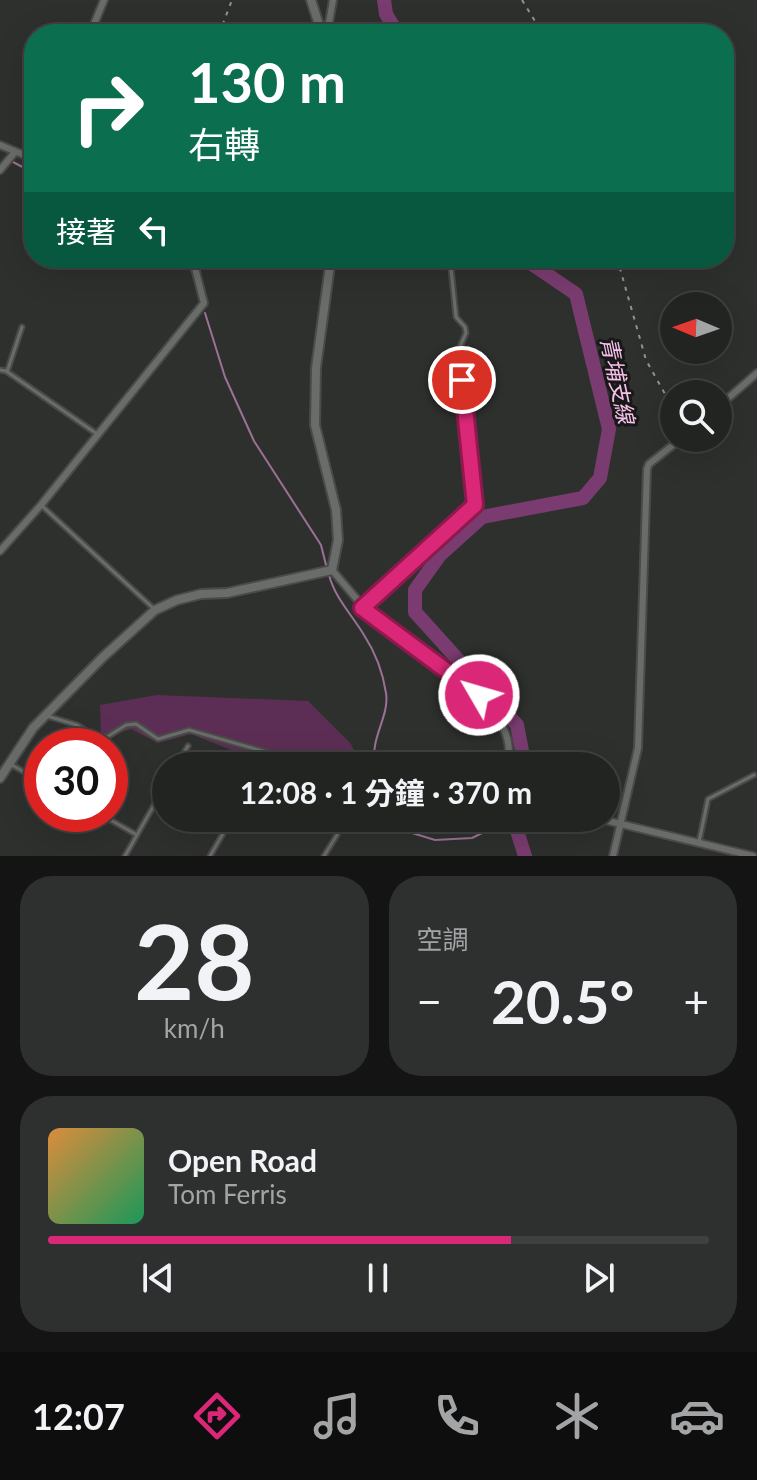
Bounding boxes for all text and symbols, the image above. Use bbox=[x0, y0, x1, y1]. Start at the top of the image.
text: 130 m bbox=[188, 48, 346, 115]
icon: right bbox=[56, 56, 160, 160]
text: 右轉 bbox=[188, 122, 260, 166]
icon: left bbox=[132, 208, 176, 252]
text: 接著 bbox=[56, 213, 116, 249]
north arrow bbox=[660, 292, 732, 364]
map controls bbox=[660, 292, 732, 452]
water label: 青埔支線 bbox=[596, 334, 641, 429]
pin bbox=[428, 346, 496, 414]
icon: arrive bbox=[440, 358, 484, 402]
button: search bbox=[660, 380, 732, 452]
position arrow bbox=[437, 653, 521, 737]
speed limit sign: 30 bbox=[24, 728, 128, 832]
text: 12:08 · 1 分鐘 · 370 m bbox=[240, 774, 532, 810]
text: 28 bbox=[134, 897, 255, 1022]
text: 空調 bbox=[417, 923, 469, 955]
text: 20.5° bbox=[491, 965, 635, 1037]
text: − bbox=[417, 975, 442, 1027]
text: + bbox=[683, 975, 709, 1027]
text: km/h bbox=[164, 1012, 225, 1044]
text: Open Road bbox=[168, 1142, 317, 1178]
text: Tom Ferris bbox=[168, 1178, 287, 1210]
icon: previous bbox=[136, 1256, 180, 1300]
icon: pause bbox=[356, 1256, 400, 1300]
icon: next bbox=[577, 1256, 621, 1300]
icon: directions bbox=[189, 1388, 245, 1444]
icon: music bbox=[309, 1388, 365, 1444]
icon: phone bbox=[429, 1388, 485, 1444]
icon: climate bbox=[549, 1388, 605, 1444]
icon: car bbox=[669, 1388, 725, 1444]
text: 12:07 bbox=[32, 1394, 125, 1438]

